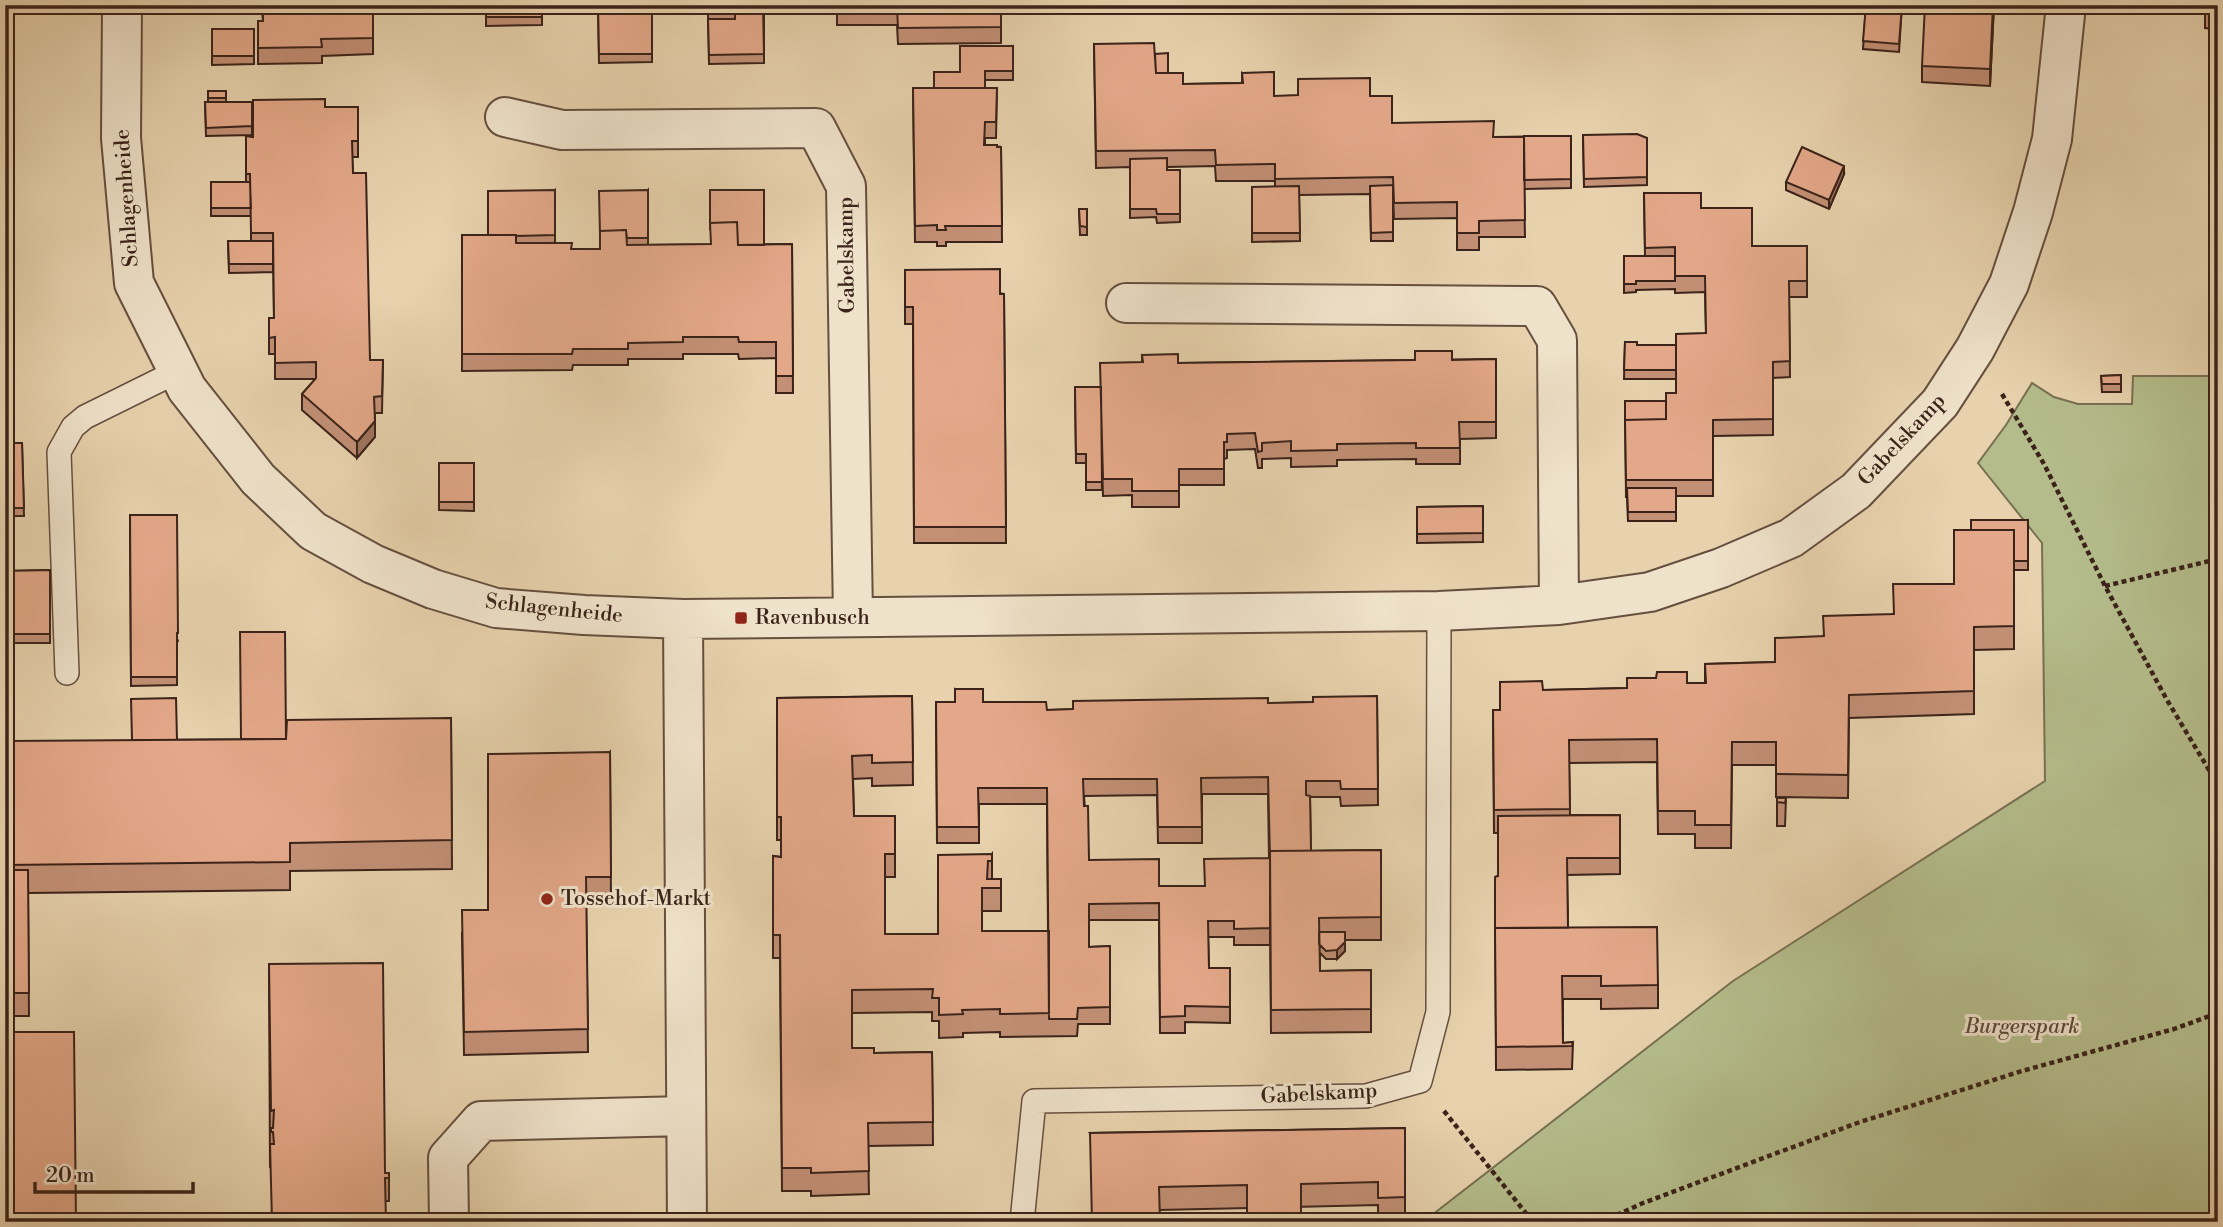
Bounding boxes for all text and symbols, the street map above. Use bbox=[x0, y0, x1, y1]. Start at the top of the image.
street label: Schlagenheide bbox=[109, 128, 145, 268]
street label: Gabelskamp bbox=[833, 196, 861, 314]
street label: Gabelskamp bbox=[1853, 388, 1951, 492]
street label: Schlagenheide bbox=[484, 589, 624, 629]
place label: Ravenbusch bbox=[755, 605, 870, 631]
marker: Ravenbusch bbox=[733, 610, 749, 626]
place label: Tossehof-Markt bbox=[561, 886, 712, 912]
marker: Tossehof-Markt bbox=[539, 891, 555, 907]
park label: Burgerspark bbox=[1964, 1014, 2079, 1040]
street label: Gabelskamp bbox=[1260, 1078, 1378, 1110]
scale bar bbox=[35, 1150, 192, 1194]
text: 20 m bbox=[46, 1163, 95, 1189]

